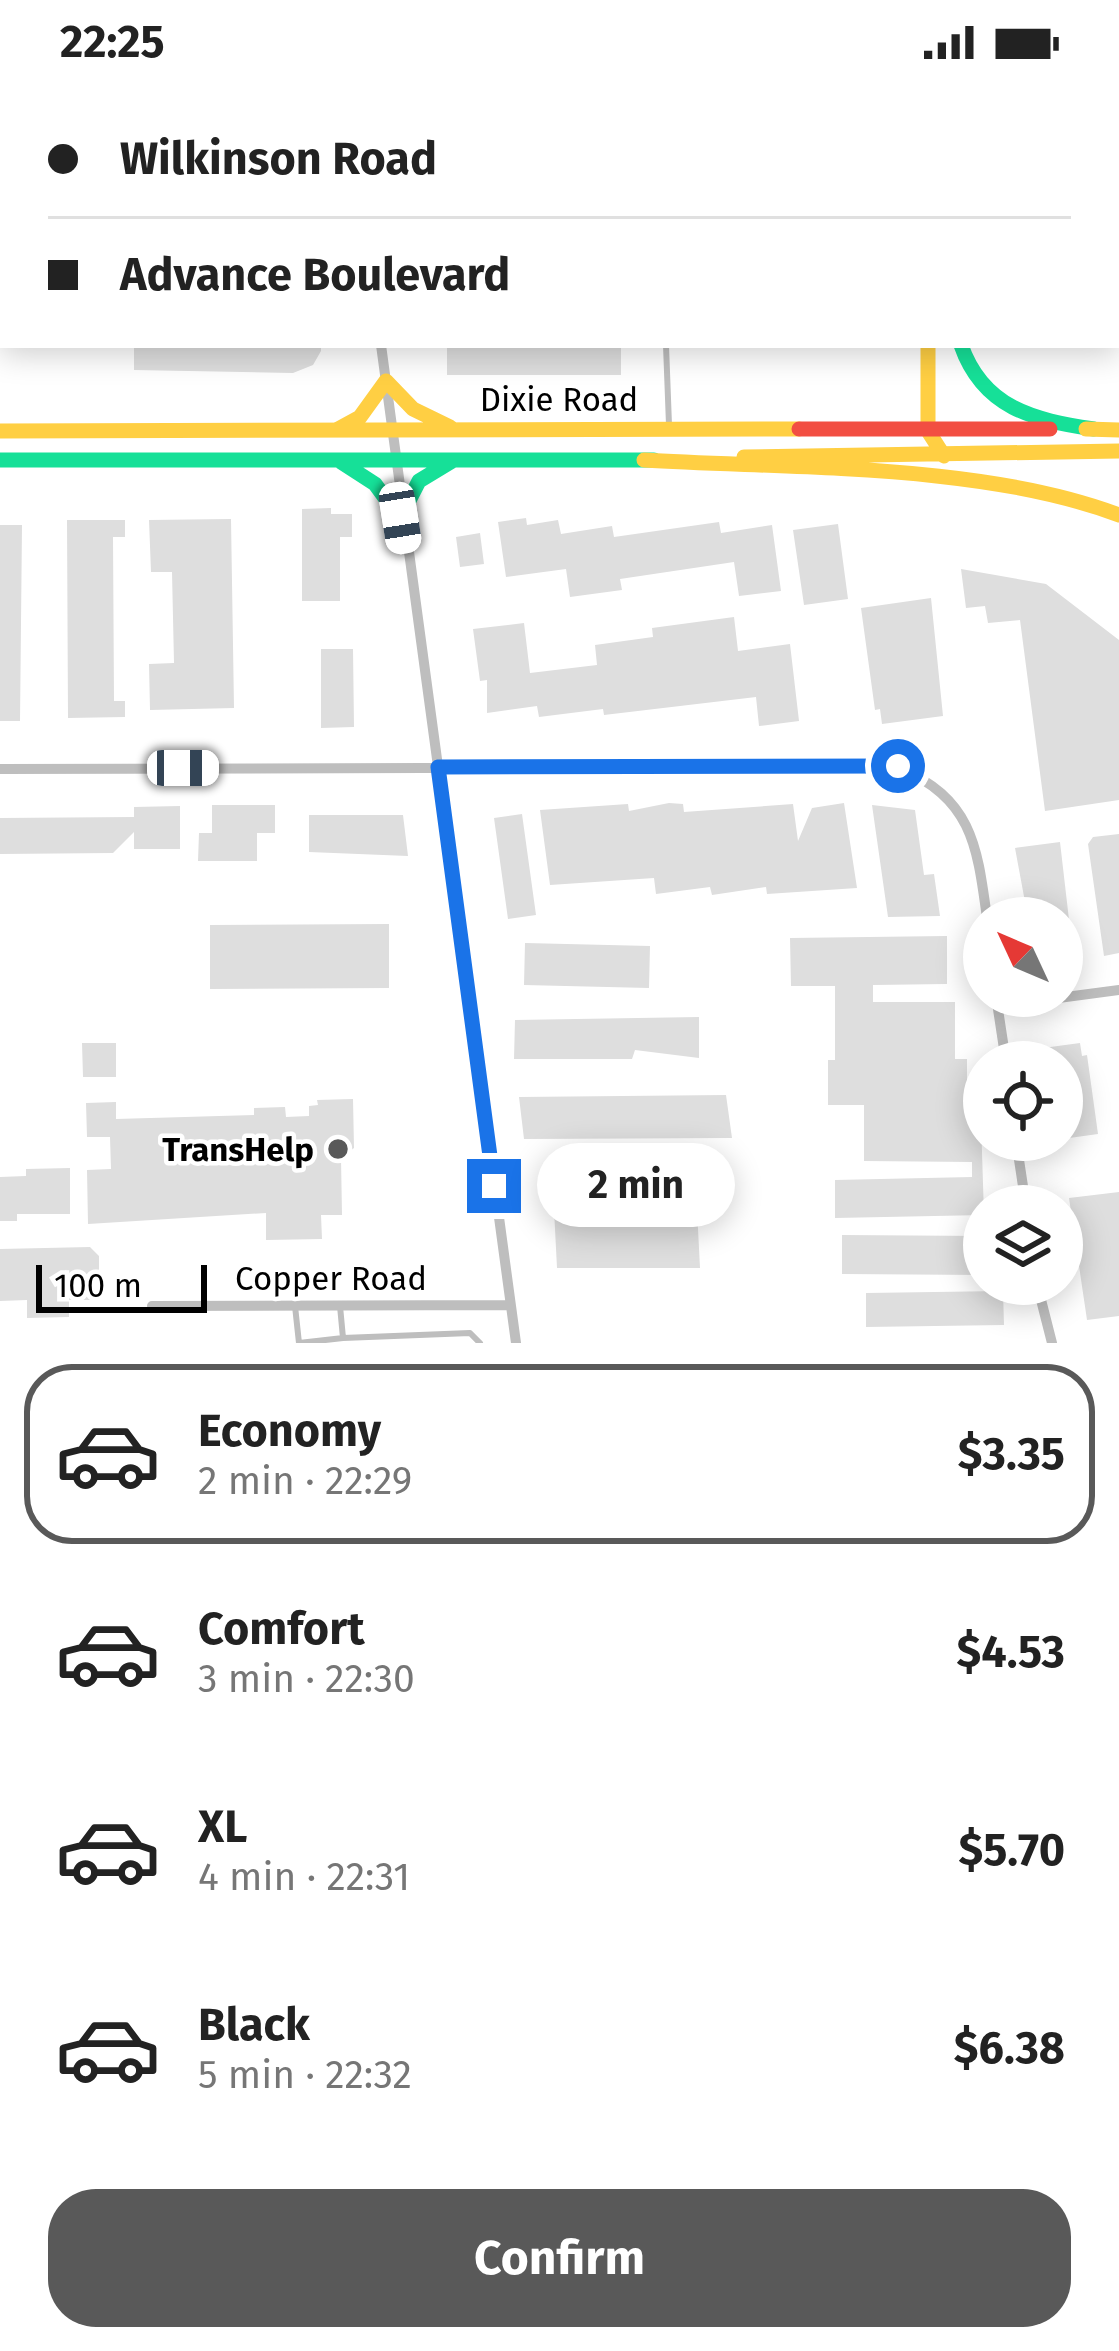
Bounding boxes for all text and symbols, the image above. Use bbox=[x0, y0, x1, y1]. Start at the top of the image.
text: 22:25 bbox=[60, 15, 165, 69]
text: Wilkinson Road bbox=[120, 132, 437, 186]
text: Advance Boulevard bbox=[120, 248, 510, 302]
street label: Dixie Road bbox=[480, 380, 638, 420]
car bbox=[377, 480, 423, 556]
route start bbox=[871, 739, 925, 793]
car bbox=[147, 750, 219, 786]
north arrow bbox=[963, 897, 1083, 1017]
map controls bbox=[963, 897, 1083, 1305]
button: locate bbox=[963, 1041, 1083, 1161]
place label: TransHelp bbox=[162, 1130, 314, 1170]
marker: TransHelp bbox=[325, 1136, 351, 1162]
callout: 2 min bbox=[536, 1144, 734, 1228]
route end bbox=[467, 1159, 521, 1213]
text: 2 min bbox=[588, 1162, 684, 1208]
button: layers bbox=[963, 1185, 1083, 1305]
scale bar bbox=[36, 1259, 207, 1312]
street label: Copper Road bbox=[235, 1259, 427, 1299]
text: 100 m bbox=[54, 1266, 142, 1306]
icon: car bbox=[54, 1400, 162, 1508]
text: Economy bbox=[198, 1404, 381, 1458]
text: $3.35 bbox=[958, 1427, 1065, 1481]
text: 2 min · 22:29 bbox=[198, 1458, 412, 1504]
icon: car bbox=[54, 1598, 162, 1706]
text: Comfort bbox=[198, 1602, 365, 1656]
text: $4.53 bbox=[957, 1625, 1065, 1679]
text: 3 min · 22:30 bbox=[198, 1656, 415, 1702]
icon: car bbox=[54, 1796, 162, 1904]
text: XL bbox=[198, 1800, 247, 1854]
text: $5.70 bbox=[958, 1823, 1065, 1877]
text: 4 min · 22:31 bbox=[198, 1854, 410, 1900]
icon: car bbox=[54, 1994, 162, 2102]
text: Black bbox=[198, 1998, 310, 2052]
text: $6.38 bbox=[954, 2021, 1065, 2075]
text: 5 min · 22:32 bbox=[198, 2052, 412, 2098]
button: Confirm bbox=[48, 2189, 1071, 2327]

